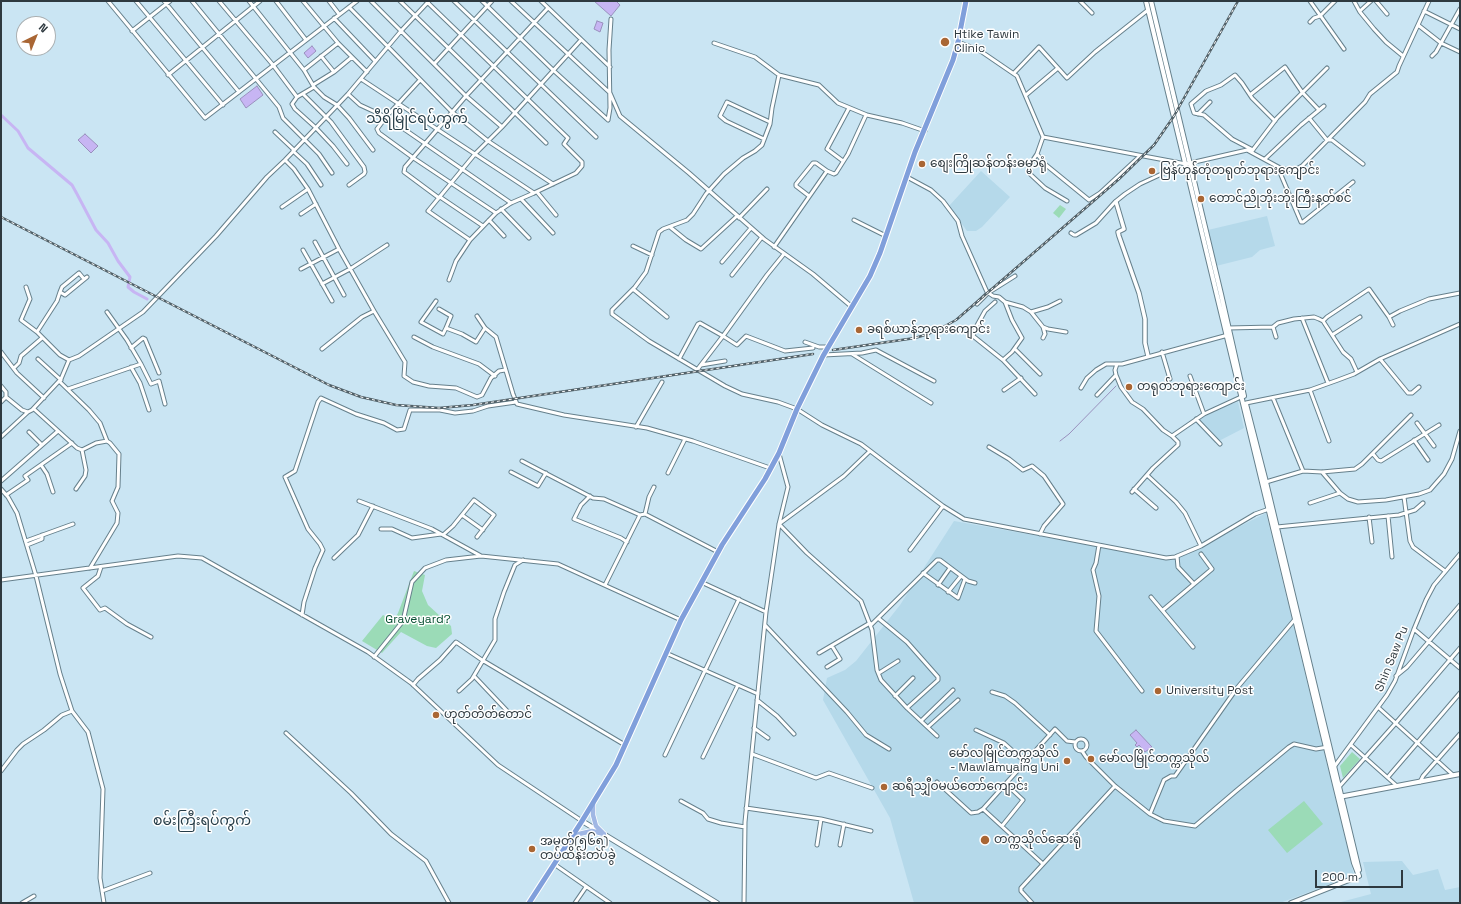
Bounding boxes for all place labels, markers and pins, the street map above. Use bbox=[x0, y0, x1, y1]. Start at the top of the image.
place label: Htike Tawin Clinic bbox=[954, 28, 1019, 56]
marker: Htike Tawin Clinic bbox=[939, 36, 951, 48]
place label: စျေးကြိုဆန်တန်းဓမ္မာရုံ bbox=[930, 157, 1047, 171]
marker: စျေးကြိုဆန်တန်းဓမ္မာရုံ bbox=[917, 159, 927, 169]
place label: ဗြန်ဟုန်တုံတရုတ်ဘုရားကျောင်း bbox=[1160, 164, 1319, 178]
marker: ဗြန်ဟုန်တုံတရုတ်ဘုရားကျောင်း bbox=[1147, 166, 1157, 176]
place label: တောင်ညိုဘိုးဘိုးကြီးနတ်စင် bbox=[1209, 192, 1351, 206]
marker: တောင်ညိုဘိုးဘိုးကြီးနတ်စင် bbox=[1196, 194, 1206, 204]
place label: ခရစ်ယာန်ဘုရားကျောင်း bbox=[867, 323, 990, 337]
marker: ခရစ်ယာန်ဘုရားကျောင်း bbox=[854, 325, 864, 335]
place label: တရုတ်ဘုရားကျောင်း bbox=[1137, 380, 1245, 394]
marker: တရုတ်ဘုရားကျောင်း bbox=[1124, 382, 1134, 392]
place label: University Post bbox=[1166, 684, 1253, 698]
marker: University Post bbox=[1153, 686, 1163, 696]
place label: ဟုတ်တိတ်တောင် bbox=[444, 708, 532, 722]
marker: ဟုတ်တိတ်တောင် bbox=[431, 710, 441, 720]
place label: မော်လမြိုင်တက္ကသိုလ် - Mawlamyaing Uni bbox=[949, 747, 1059, 775]
place label: မော်လမြိုင်တက္ကသိုလ် bbox=[1099, 752, 1209, 766]
marker: မော်လမြိုင်တက္ကသိုလ် bbox=[1086, 754, 1096, 764]
marker: မော်လမြိုင်တက္ကသိုလ် - Mawlamyaing Uni bbox=[1062, 756, 1072, 766]
place label: ဆရီသျှီဝမယ်တော်ကျောင်း bbox=[892, 780, 1028, 794]
marker: ဆရီသျှီဝမယ်တော်ကျောင်း bbox=[879, 782, 889, 792]
place label: တက္ကသိုလ်ဆေးရုံ bbox=[994, 833, 1081, 847]
marker: တက္ကသိုလ်ဆေးရုံ bbox=[979, 834, 991, 846]
place label: အမှတ်(၅၆၅) တပ်ထိန်းတပ်ခွဲ bbox=[540, 835, 616, 863]
marker: အမှတ်(၅၆၅) တပ်ထိန်းတပ်ခွဲ bbox=[527, 844, 537, 854]

